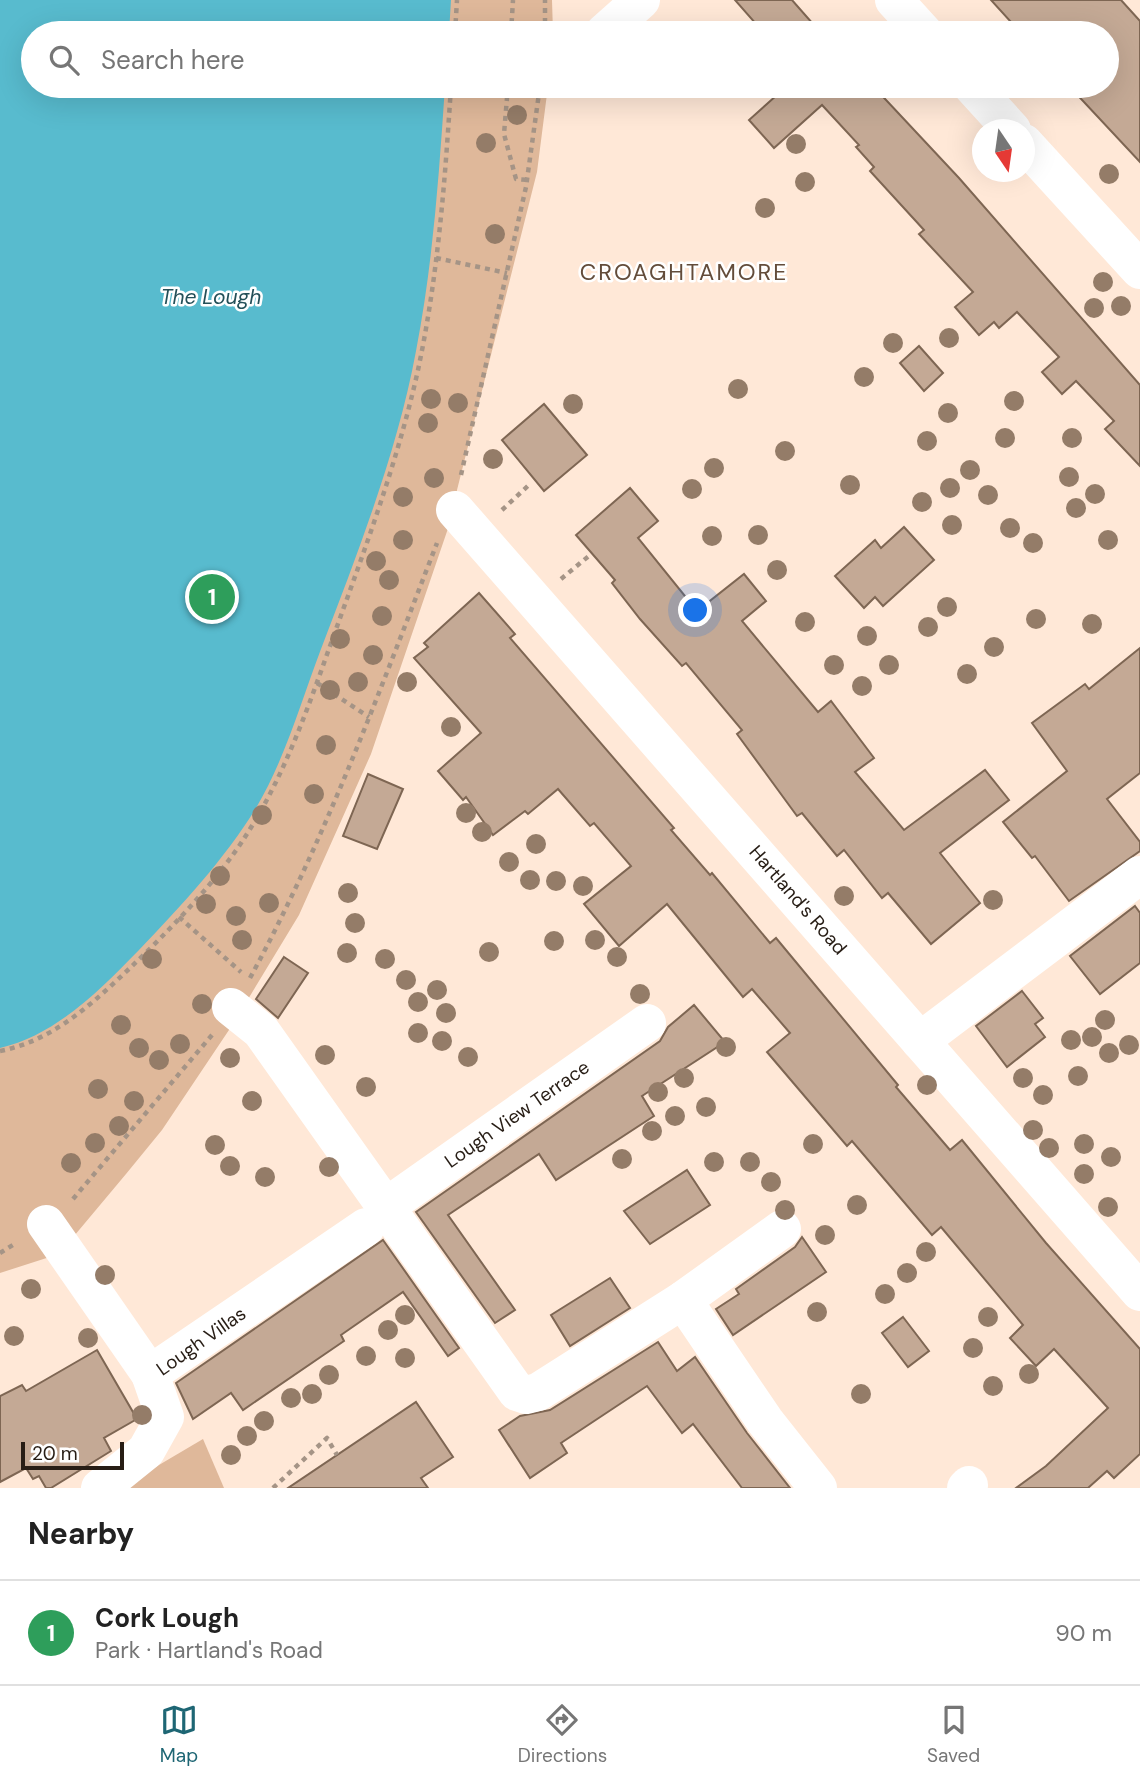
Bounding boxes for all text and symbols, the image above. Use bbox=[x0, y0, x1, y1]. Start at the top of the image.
search box bbox=[21, 21, 1119, 98]
icon: search bbox=[45, 41, 83, 79]
text: Search here bbox=[101, 43, 244, 77]
north arrow bbox=[972, 119, 1035, 182]
district label: CROAGHTAMORE bbox=[580, 257, 788, 287]
water label: The Lough bbox=[161, 283, 261, 311]
pin: 1 bbox=[189, 571, 235, 623]
your location bbox=[678, 593, 712, 627]
street label: Hartland's Road bbox=[744, 840, 852, 960]
street label: Lough View Terrace bbox=[440, 1055, 594, 1173]
street label: Lough Villas bbox=[151, 1301, 251, 1381]
scale bar bbox=[21, 1439, 124, 1471]
text: 20 m bbox=[32, 1441, 78, 1466]
text: Nearby bbox=[28, 1514, 134, 1553]
text: Cork Lough bbox=[95, 1601, 239, 1635]
text: 1 bbox=[47, 1618, 55, 1648]
text: 90 m bbox=[1055, 1618, 1112, 1648]
text: Park · Hartland's Road bbox=[95, 1635, 323, 1665]
tab: Map bbox=[160, 1701, 198, 1768]
tab: Directions bbox=[518, 1701, 607, 1768]
tab: Saved bbox=[927, 1701, 980, 1768]

